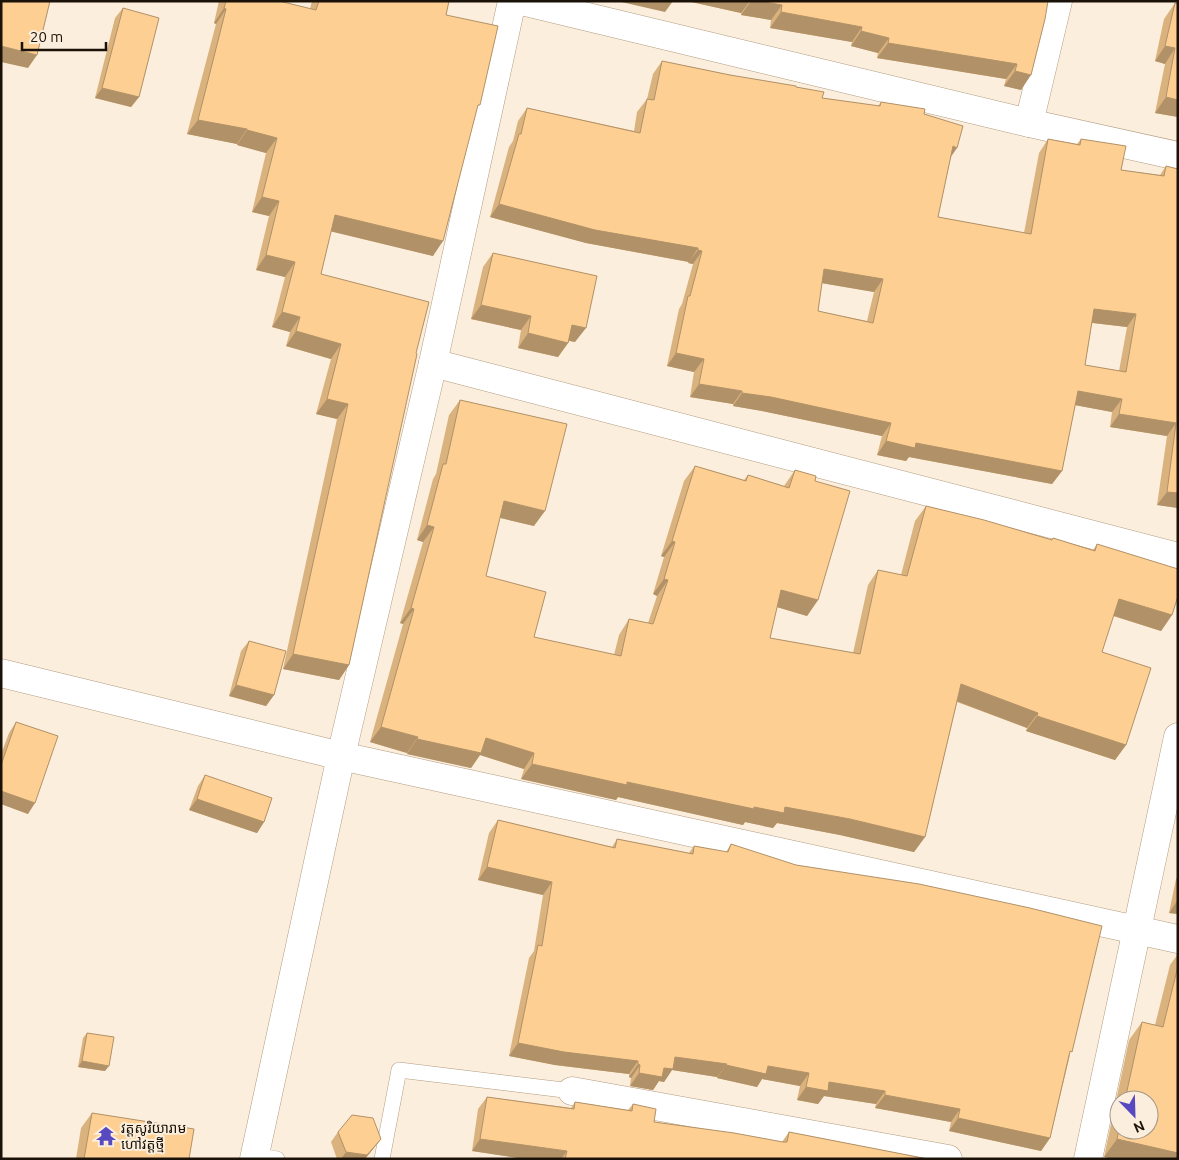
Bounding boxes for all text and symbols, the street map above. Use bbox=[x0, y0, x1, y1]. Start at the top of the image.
scale bar bbox=[22, 20, 106, 52]
text: 20 m bbox=[30, 28, 63, 45]
north arrow bbox=[1109, 1090, 1159, 1140]
text: N bbox=[1131, 1118, 1147, 1136]
place label: វត្តសូរិយារាម ហៅវត្តថ្មី bbox=[121, 1120, 186, 1153]
temple icon: វត្តសូរិយារាម ហៅវត្តថ្មី bbox=[95, 1125, 117, 1147]

